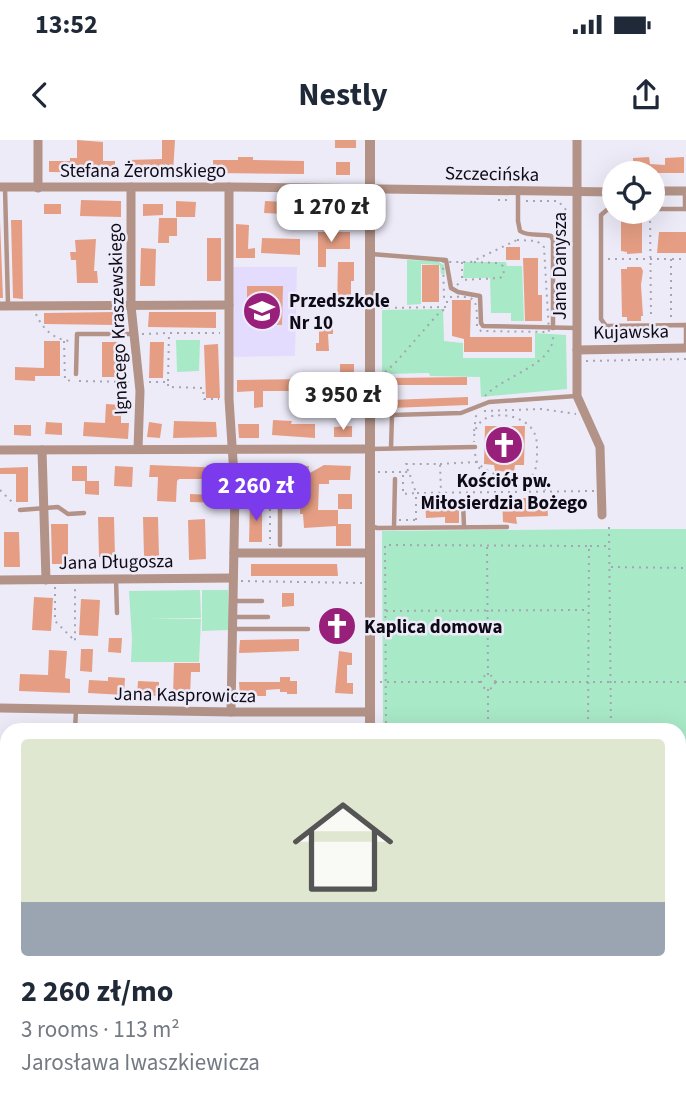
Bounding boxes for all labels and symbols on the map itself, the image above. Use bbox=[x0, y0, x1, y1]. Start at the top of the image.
street label: Stefana Żeromskiego bbox=[60, 158, 226, 185]
street label: Szczecińska bbox=[444, 160, 539, 189]
pin: 1 270 zł bbox=[259, 184, 403, 244]
street label: Jana Danysza bbox=[547, 212, 574, 320]
street label: Ignacego Kraszewskiego bbox=[102, 222, 135, 415]
place label: Przedszkole Nr 10 bbox=[289, 288, 390, 337]
school or university icon: Przedszkole Nr 10 bbox=[241, 290, 283, 332]
street label: Kujawska bbox=[593, 318, 669, 347]
pin: 3 950 zł bbox=[271, 372, 415, 432]
church icon: Kościół pw. Miłosierdzia Bożego bbox=[483, 424, 525, 466]
pin: 2 260 zł bbox=[184, 464, 328, 523]
place label: Kościół pw. Miłosierdzia Bożego bbox=[421, 468, 587, 517]
street label: Jana Długosza bbox=[58, 548, 174, 577]
church icon: Kaplica domowa bbox=[316, 605, 358, 647]
place label: Kaplica domowa bbox=[364, 614, 502, 641]
street label: Jana Kasprowicza bbox=[114, 681, 256, 710]

